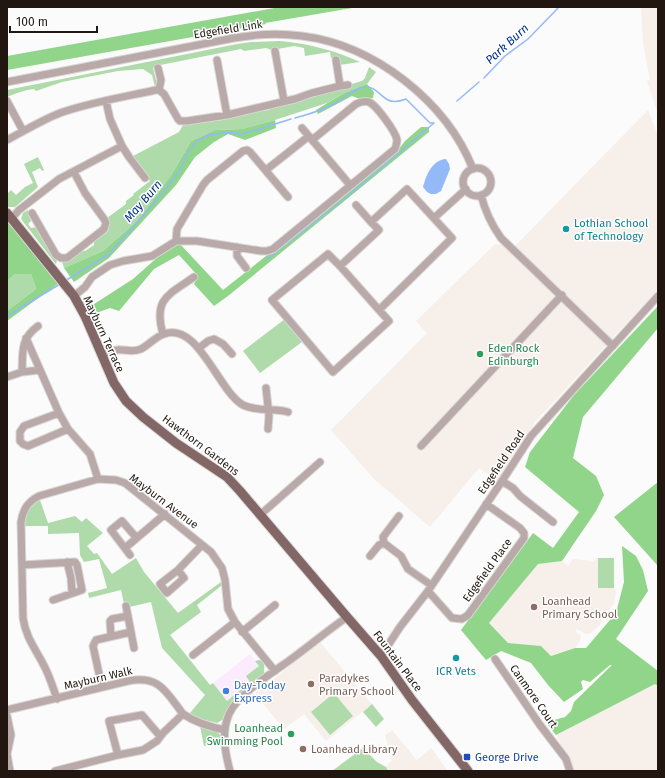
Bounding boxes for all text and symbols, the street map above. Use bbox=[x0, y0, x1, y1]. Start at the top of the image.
scale bar bbox=[10, 8, 97, 34]
text: 100 m bbox=[16, 15, 48, 29]
street label: Edgefield Link bbox=[193, 18, 264, 41]
water label: Park Burn bbox=[483, 21, 531, 67]
water label: May Burn bbox=[121, 177, 165, 225]
place label: Lothian School of Technology bbox=[574, 217, 648, 243]
marker: Lothian School of Technology bbox=[561, 224, 571, 234]
street label: Mayburn Terrace bbox=[80, 294, 127, 374]
place label: Eden Rock Edinburgh bbox=[488, 342, 540, 368]
marker: Eden Rock Edinburgh bbox=[475, 349, 485, 359]
street label: Hawthorn Gardens bbox=[160, 412, 242, 478]
street label: Edgefield Road bbox=[475, 428, 528, 497]
street label: Mayburn Avenue bbox=[127, 471, 201, 532]
street label: Edgefield Place bbox=[460, 536, 515, 605]
place label: Loanhead Primary School bbox=[542, 595, 617, 621]
marker: Loanhead Primary School bbox=[529, 602, 539, 612]
street label: Fountain Place bbox=[370, 628, 425, 694]
marker: ICR Vets bbox=[451, 653, 461, 663]
street label: Canmore Court bbox=[507, 662, 560, 730]
street label: Mayburn Walk bbox=[63, 664, 134, 693]
place label: ICR Vets bbox=[436, 665, 476, 678]
place label: Paradykes Primary School bbox=[319, 672, 394, 698]
place label: Day-Today Express bbox=[234, 679, 286, 705]
marker: Paradykes Primary School bbox=[306, 679, 316, 689]
marker: Day-Today Express bbox=[221, 686, 231, 696]
place label: Loanhead Swimming Pool bbox=[207, 722, 283, 748]
marker: Loanhead Swimming Pool bbox=[286, 729, 296, 739]
place label: Loanhead Library bbox=[311, 743, 398, 756]
marker: Loanhead Library bbox=[298, 744, 308, 754]
place label: George Drive bbox=[475, 751, 539, 764]
marker: George Drive bbox=[462, 752, 472, 762]

